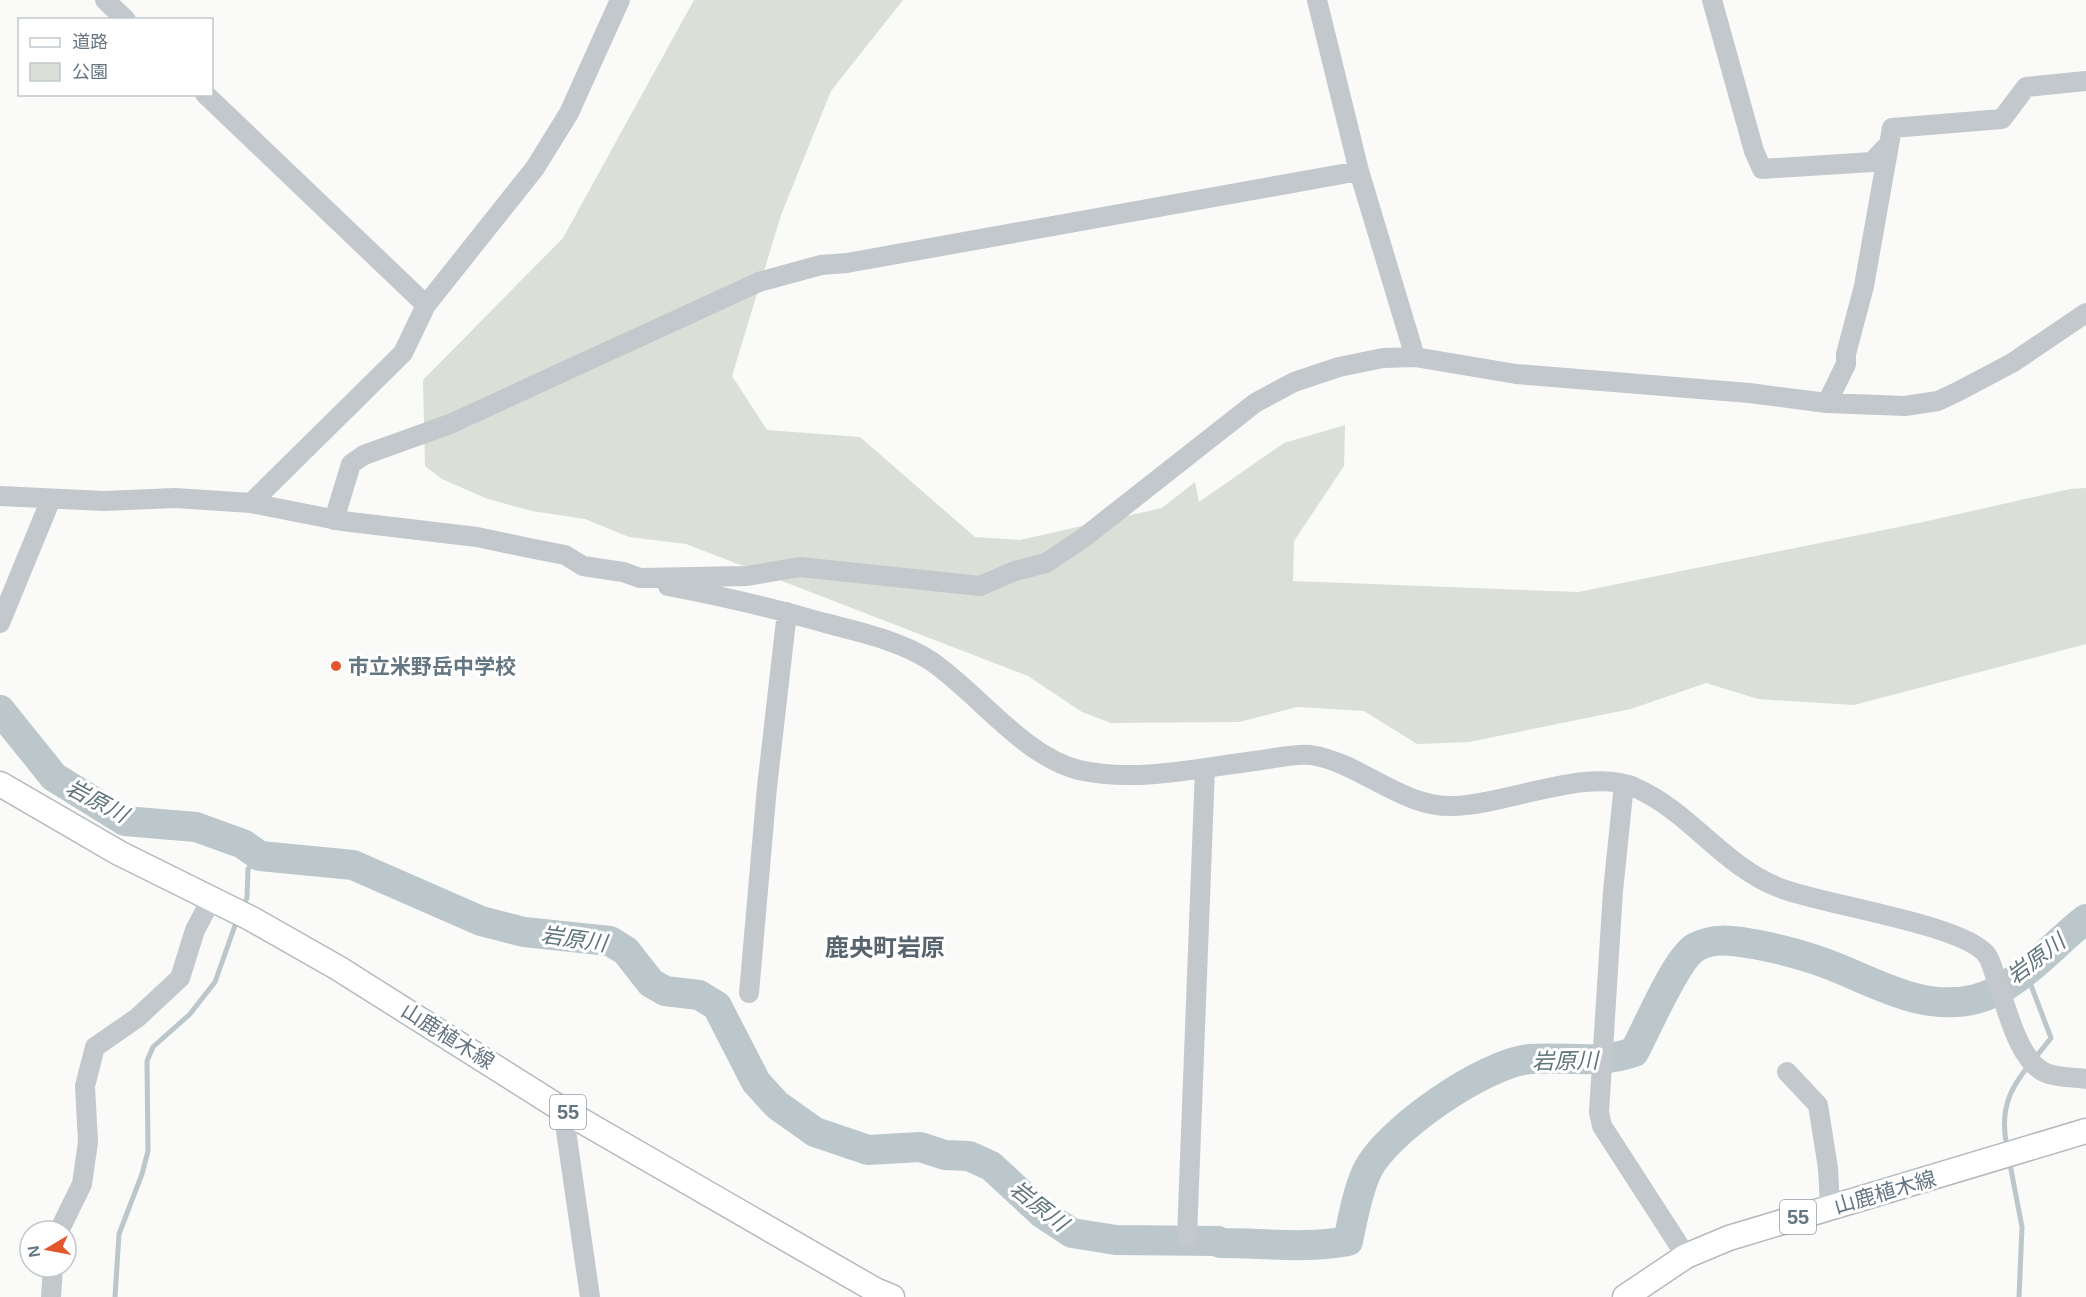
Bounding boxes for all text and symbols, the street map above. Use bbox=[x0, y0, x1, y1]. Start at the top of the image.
legend bbox=[18, 18, 213, 96]
text: 道路 bbox=[72, 32, 108, 52]
text: 公園 bbox=[72, 62, 108, 82]
place label: 市立米野岳中学校 bbox=[348, 655, 516, 678]
marker: 市立米野岳中学校 bbox=[329, 659, 343, 673]
water label: 岩原川 bbox=[62, 774, 134, 828]
water label: 岩原川 bbox=[540, 922, 610, 956]
water label: 岩原川 bbox=[2002, 928, 2071, 989]
district label: 鹿央町岩原 bbox=[825, 934, 945, 961]
street label: 山鹿植木線 bbox=[397, 998, 499, 1074]
water label: 岩原川 bbox=[1532, 1048, 1600, 1074]
road number: 55 bbox=[550, 1095, 586, 1129]
street label: 山鹿植木線 bbox=[1831, 1166, 1939, 1218]
water label: 岩原川 bbox=[1005, 1176, 1074, 1237]
road number: 55 bbox=[1780, 1200, 1816, 1234]
north arrow bbox=[18, 1219, 78, 1279]
text: N bbox=[24, 1244, 43, 1259]

